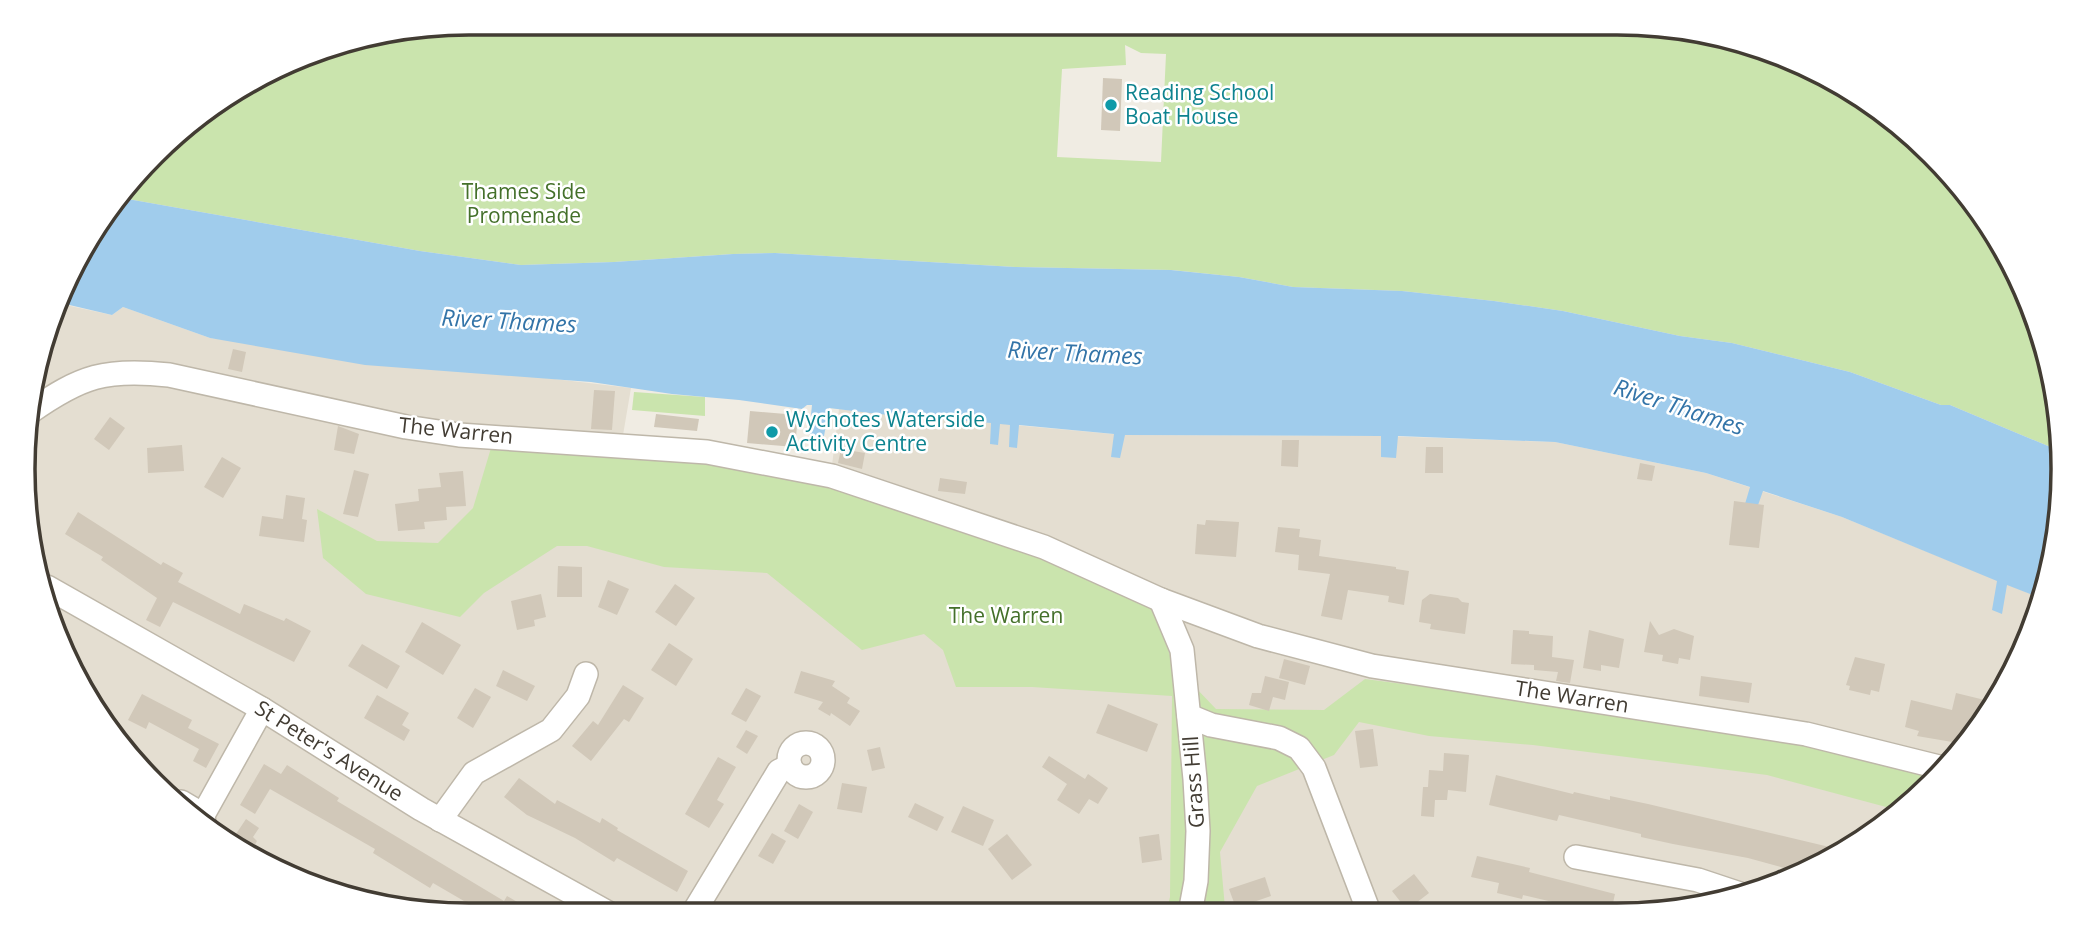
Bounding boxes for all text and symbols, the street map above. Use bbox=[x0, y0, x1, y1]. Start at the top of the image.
place label: Reading School Boat House bbox=[1125, 78, 1274, 130]
marker: Reading School Boat House bbox=[1103, 97, 1119, 113]
park label: Thames Side Promenade bbox=[462, 177, 586, 229]
water label: River Thames bbox=[441, 300, 577, 340]
water label: River Thames bbox=[1007, 332, 1143, 372]
water label: River Thames bbox=[1610, 370, 1749, 442]
place label: Wychotes Waterside Activity Centre bbox=[786, 405, 985, 457]
street label: The Warren bbox=[398, 410, 515, 450]
marker: Wychotes Waterside Activity Centre bbox=[764, 424, 780, 440]
park label: The Warren bbox=[949, 601, 1063, 629]
street label: The Warren bbox=[1513, 673, 1631, 719]
street label: St Peter's Avenue bbox=[250, 693, 409, 807]
street label: Grass Hill bbox=[1176, 735, 1210, 829]

